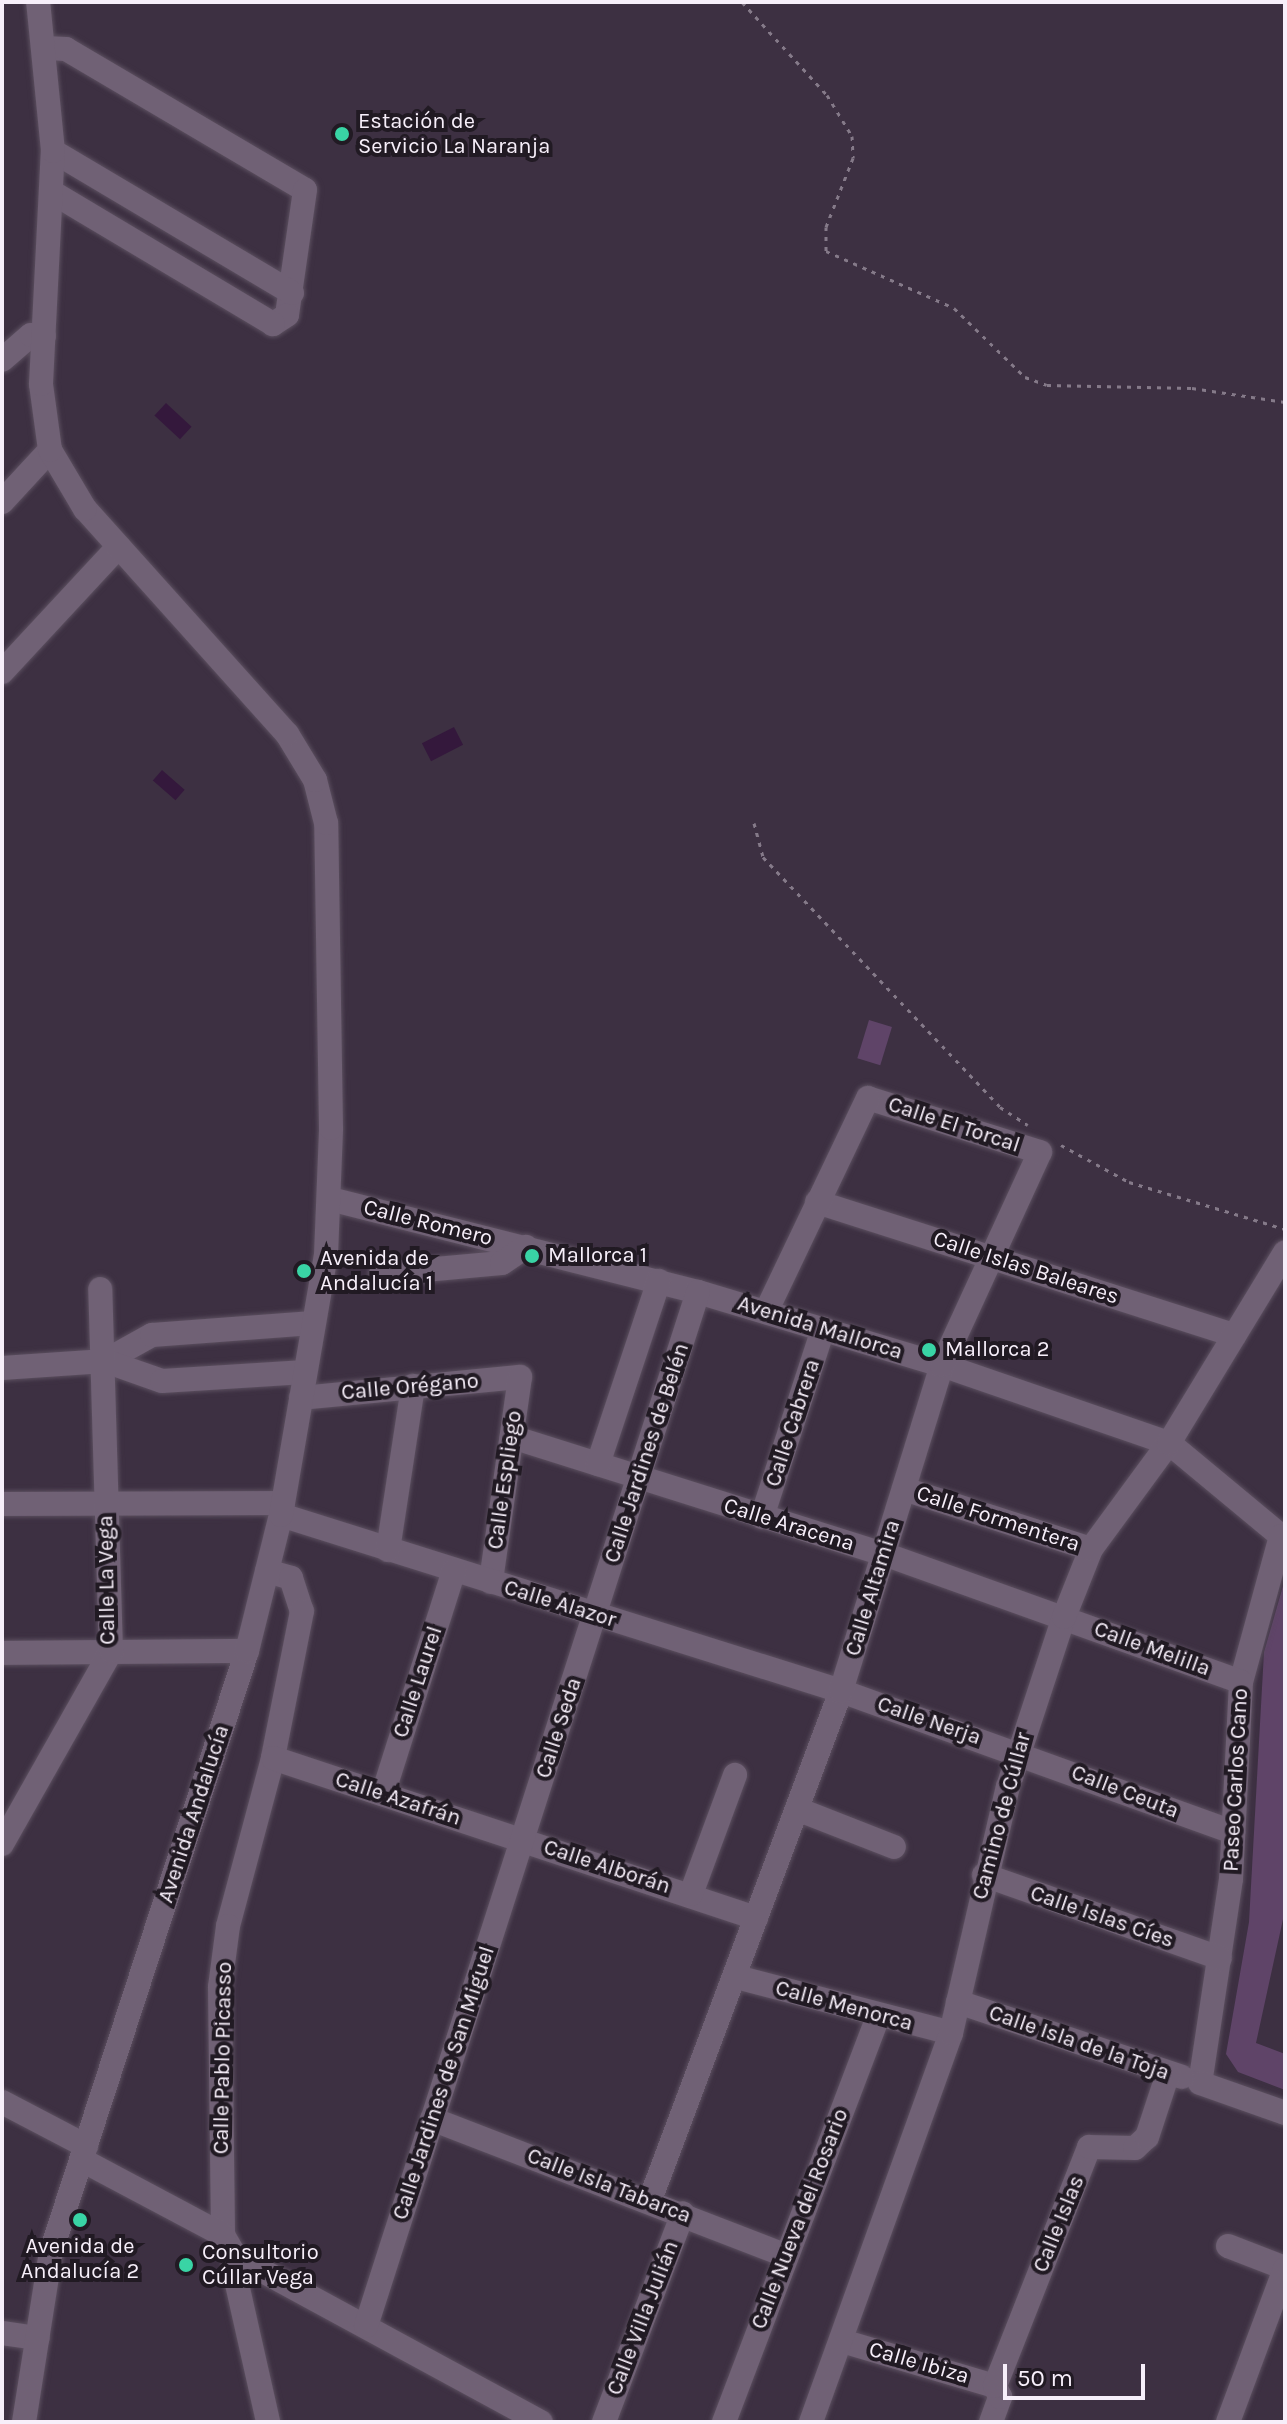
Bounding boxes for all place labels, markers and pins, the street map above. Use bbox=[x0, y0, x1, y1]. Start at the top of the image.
place label: Estación de Servicio La Naranja bbox=[358, 108, 550, 160]
marker: Estación de Servicio La Naranja bbox=[333, 125, 351, 143]
place label: Mallorca 1 bbox=[548, 1243, 647, 1269]
place label: Avenida de Andalucía 1 bbox=[320, 1245, 433, 1296]
marker: Mallorca 1 bbox=[523, 1247, 541, 1265]
marker: Avenida de Andalucía 1 bbox=[295, 1262, 313, 1280]
place label: Mallorca 2 bbox=[945, 1337, 1049, 1363]
marker: Mallorca 2 bbox=[920, 1341, 938, 1359]
marker: Avenida de Andalucía 2 bbox=[71, 2211, 89, 2229]
place label: Avenida de Andalucía 2 bbox=[21, 2233, 139, 2284]
place label: Consultorio Cúllar Vega bbox=[202, 2239, 319, 2290]
marker: Consultorio Cúllar Vega bbox=[177, 2256, 195, 2274]

